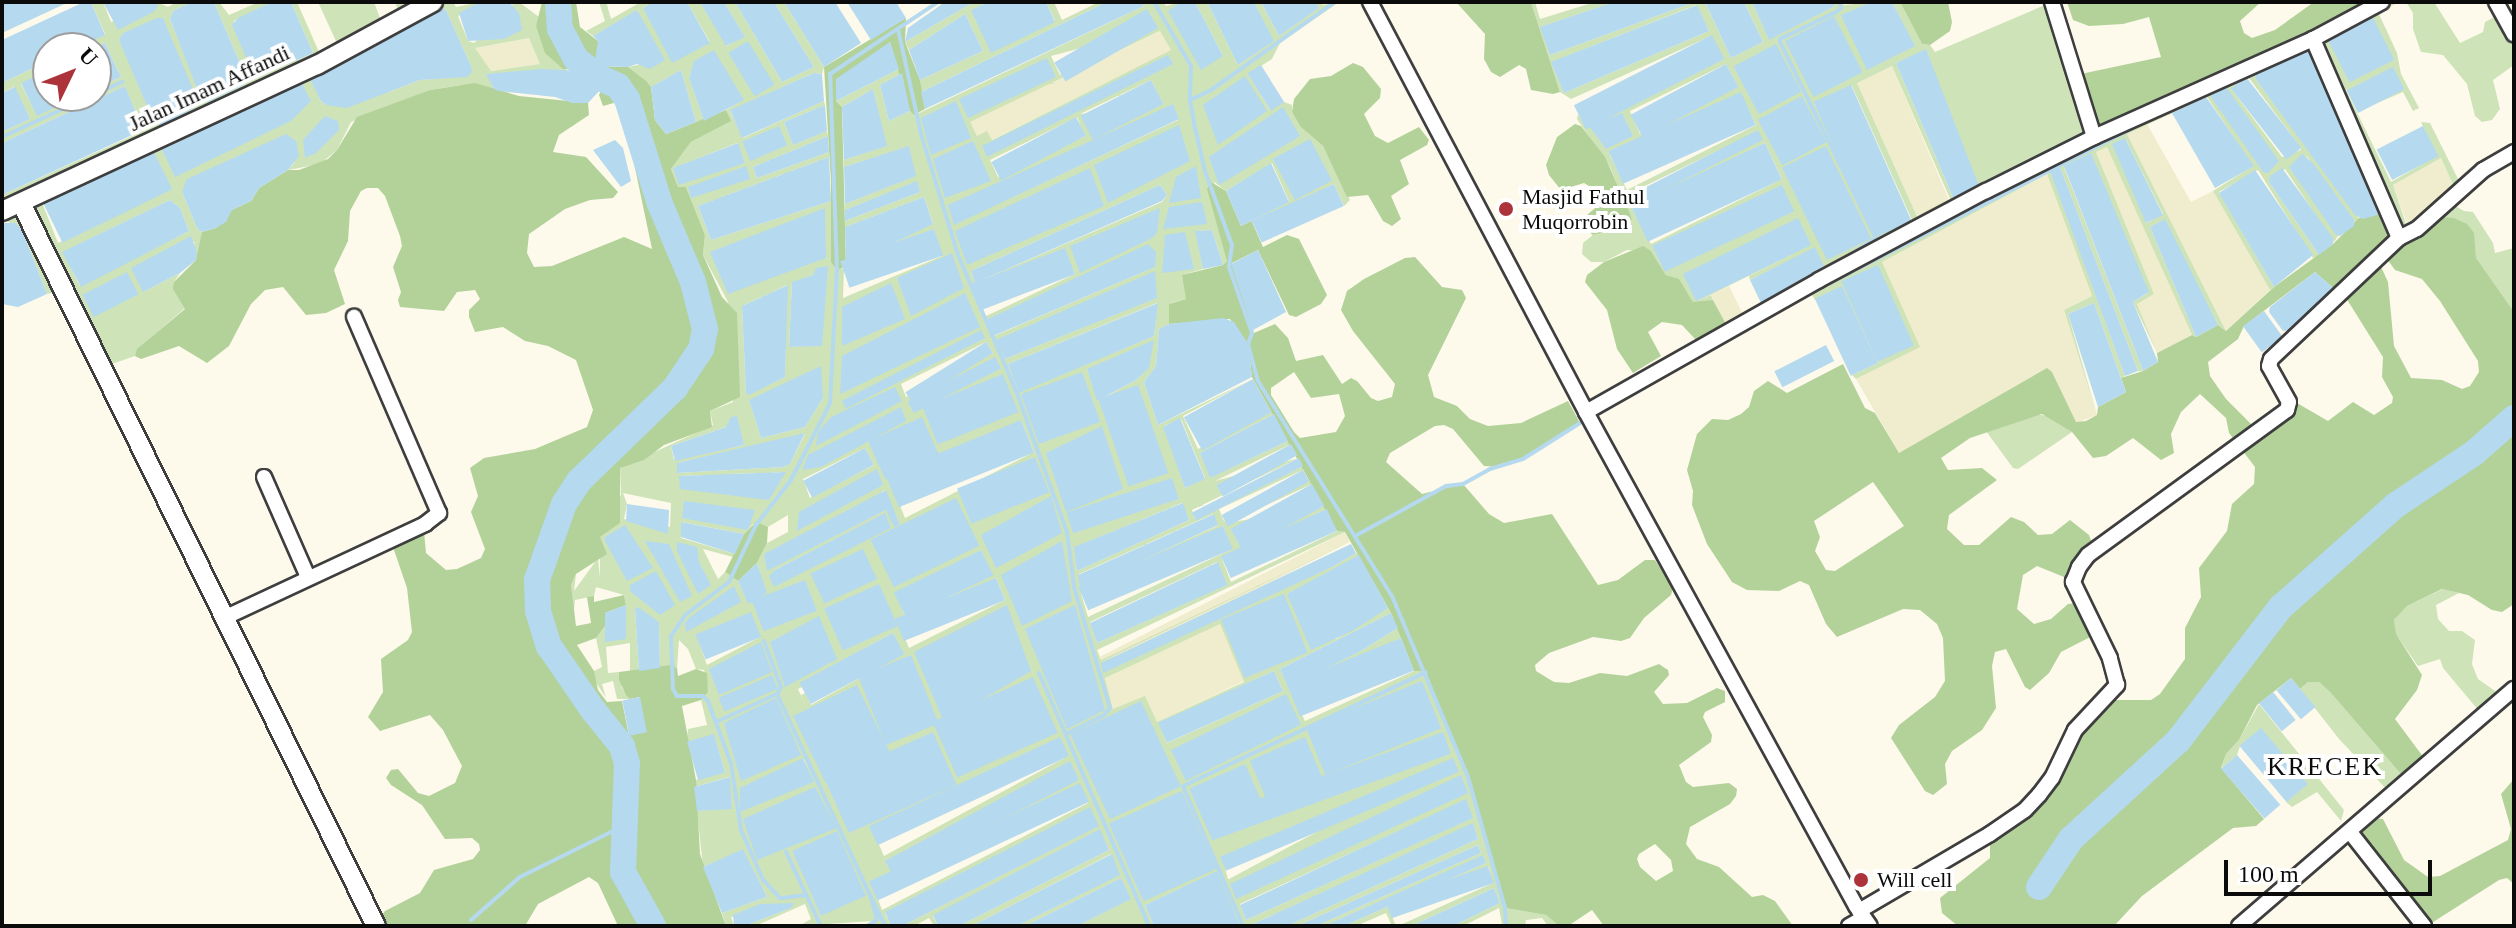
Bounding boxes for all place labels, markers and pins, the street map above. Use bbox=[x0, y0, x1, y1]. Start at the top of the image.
place label: Masjid Fathul Muqorrobin bbox=[1522, 183, 1645, 234]
marker: Masjid Fathul Muqorrobin bbox=[1497, 200, 1515, 218]
place label: Will cell bbox=[1877, 867, 1952, 893]
marker: Will cell bbox=[1852, 871, 1870, 889]

